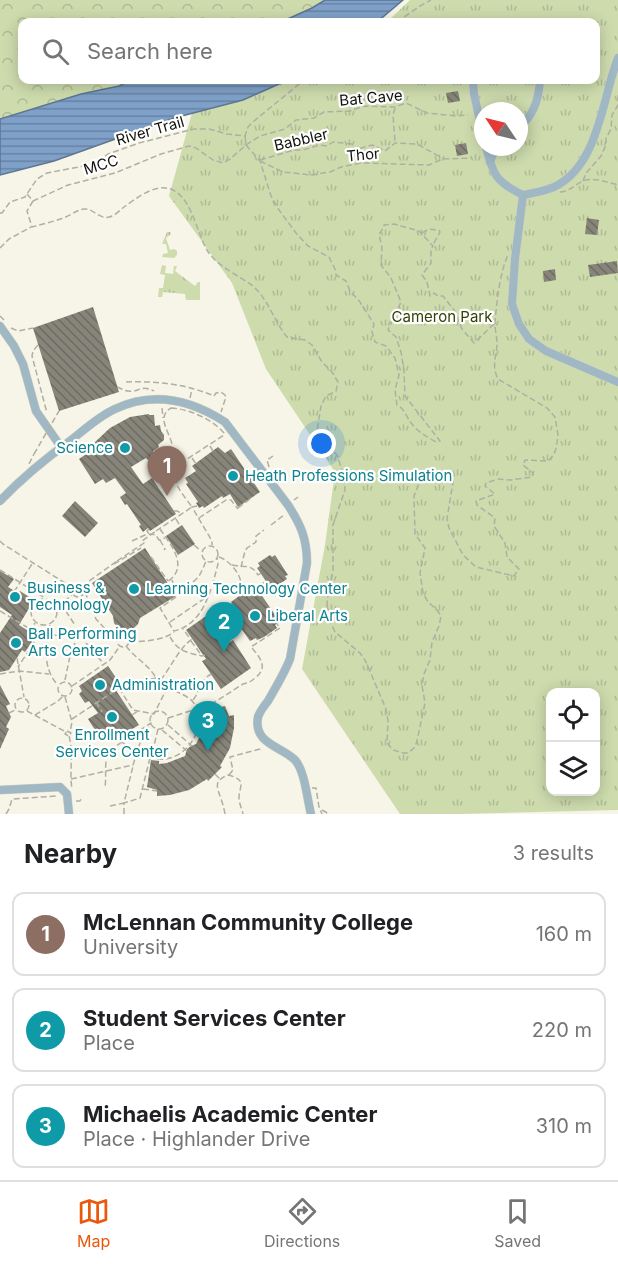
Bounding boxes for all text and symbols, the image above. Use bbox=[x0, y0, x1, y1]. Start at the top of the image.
search box bbox=[18, 18, 600, 84]
icon: search bbox=[39, 35, 72, 68]
text: Search here bbox=[87, 38, 213, 64]
street label: Bat Cave bbox=[339, 85, 403, 110]
north arrow bbox=[474, 102, 528, 156]
street label: River Trail bbox=[114, 112, 186, 149]
street label: Babbler bbox=[272, 124, 330, 155]
street label: Thor bbox=[346, 144, 381, 165]
street label: MCC bbox=[81, 150, 121, 179]
park label: Cameron Park bbox=[392, 307, 493, 326]
your location bbox=[307, 429, 336, 458]
place label: Science bbox=[56, 438, 113, 457]
marker: Science bbox=[118, 441, 132, 455]
pin: 1 bbox=[148, 446, 186, 496]
place label: Heath Professions Simulation bbox=[245, 466, 452, 485]
marker: Heath Professions Simulation bbox=[226, 469, 240, 483]
place label: Business & Technology bbox=[27, 578, 110, 614]
place label: Learning Technology Center bbox=[146, 579, 348, 598]
marker: Learning Technology Center bbox=[127, 582, 141, 596]
marker: Business & Technology bbox=[8, 590, 22, 604]
pin: 2 bbox=[204, 602, 244, 652]
place label: Liberal Arts bbox=[267, 606, 348, 625]
marker: Liberal Arts bbox=[248, 609, 262, 623]
place label: Ball Performing Arts Center bbox=[28, 624, 137, 660]
marker: Ball Performing Arts Center bbox=[9, 636, 23, 650]
place label: Administration bbox=[112, 675, 214, 694]
marker: Administration bbox=[93, 678, 107, 692]
map controls bbox=[546, 688, 600, 796]
button: locate bbox=[546, 688, 600, 742]
pin: 3 bbox=[188, 702, 228, 751]
marker: Enrollment Services Center bbox=[105, 710, 119, 724]
place label: Enrollment Services Center bbox=[55, 725, 169, 761]
button: layers bbox=[546, 742, 600, 796]
text: Nearby bbox=[24, 838, 117, 869]
text: 3 results bbox=[513, 841, 594, 865]
text: McLennan Community College bbox=[83, 909, 413, 935]
text: 1 bbox=[41, 922, 50, 946]
text: 160 m bbox=[536, 922, 592, 946]
text: University bbox=[83, 935, 178, 959]
text: Student Services Center bbox=[83, 1005, 346, 1031]
text: 2 bbox=[39, 1018, 52, 1042]
text: 220 m bbox=[532, 1018, 592, 1042]
text: Place bbox=[83, 1031, 135, 1055]
text: Michaelis Academic Center bbox=[83, 1101, 377, 1127]
text: 3 bbox=[39, 1114, 52, 1138]
text: 310 m bbox=[536, 1114, 592, 1138]
text: Place · Highlander Drive bbox=[83, 1127, 310, 1151]
tab: Map bbox=[77, 1195, 110, 1251]
tab: Directions bbox=[264, 1195, 340, 1251]
tab: Saved bbox=[494, 1195, 541, 1251]

